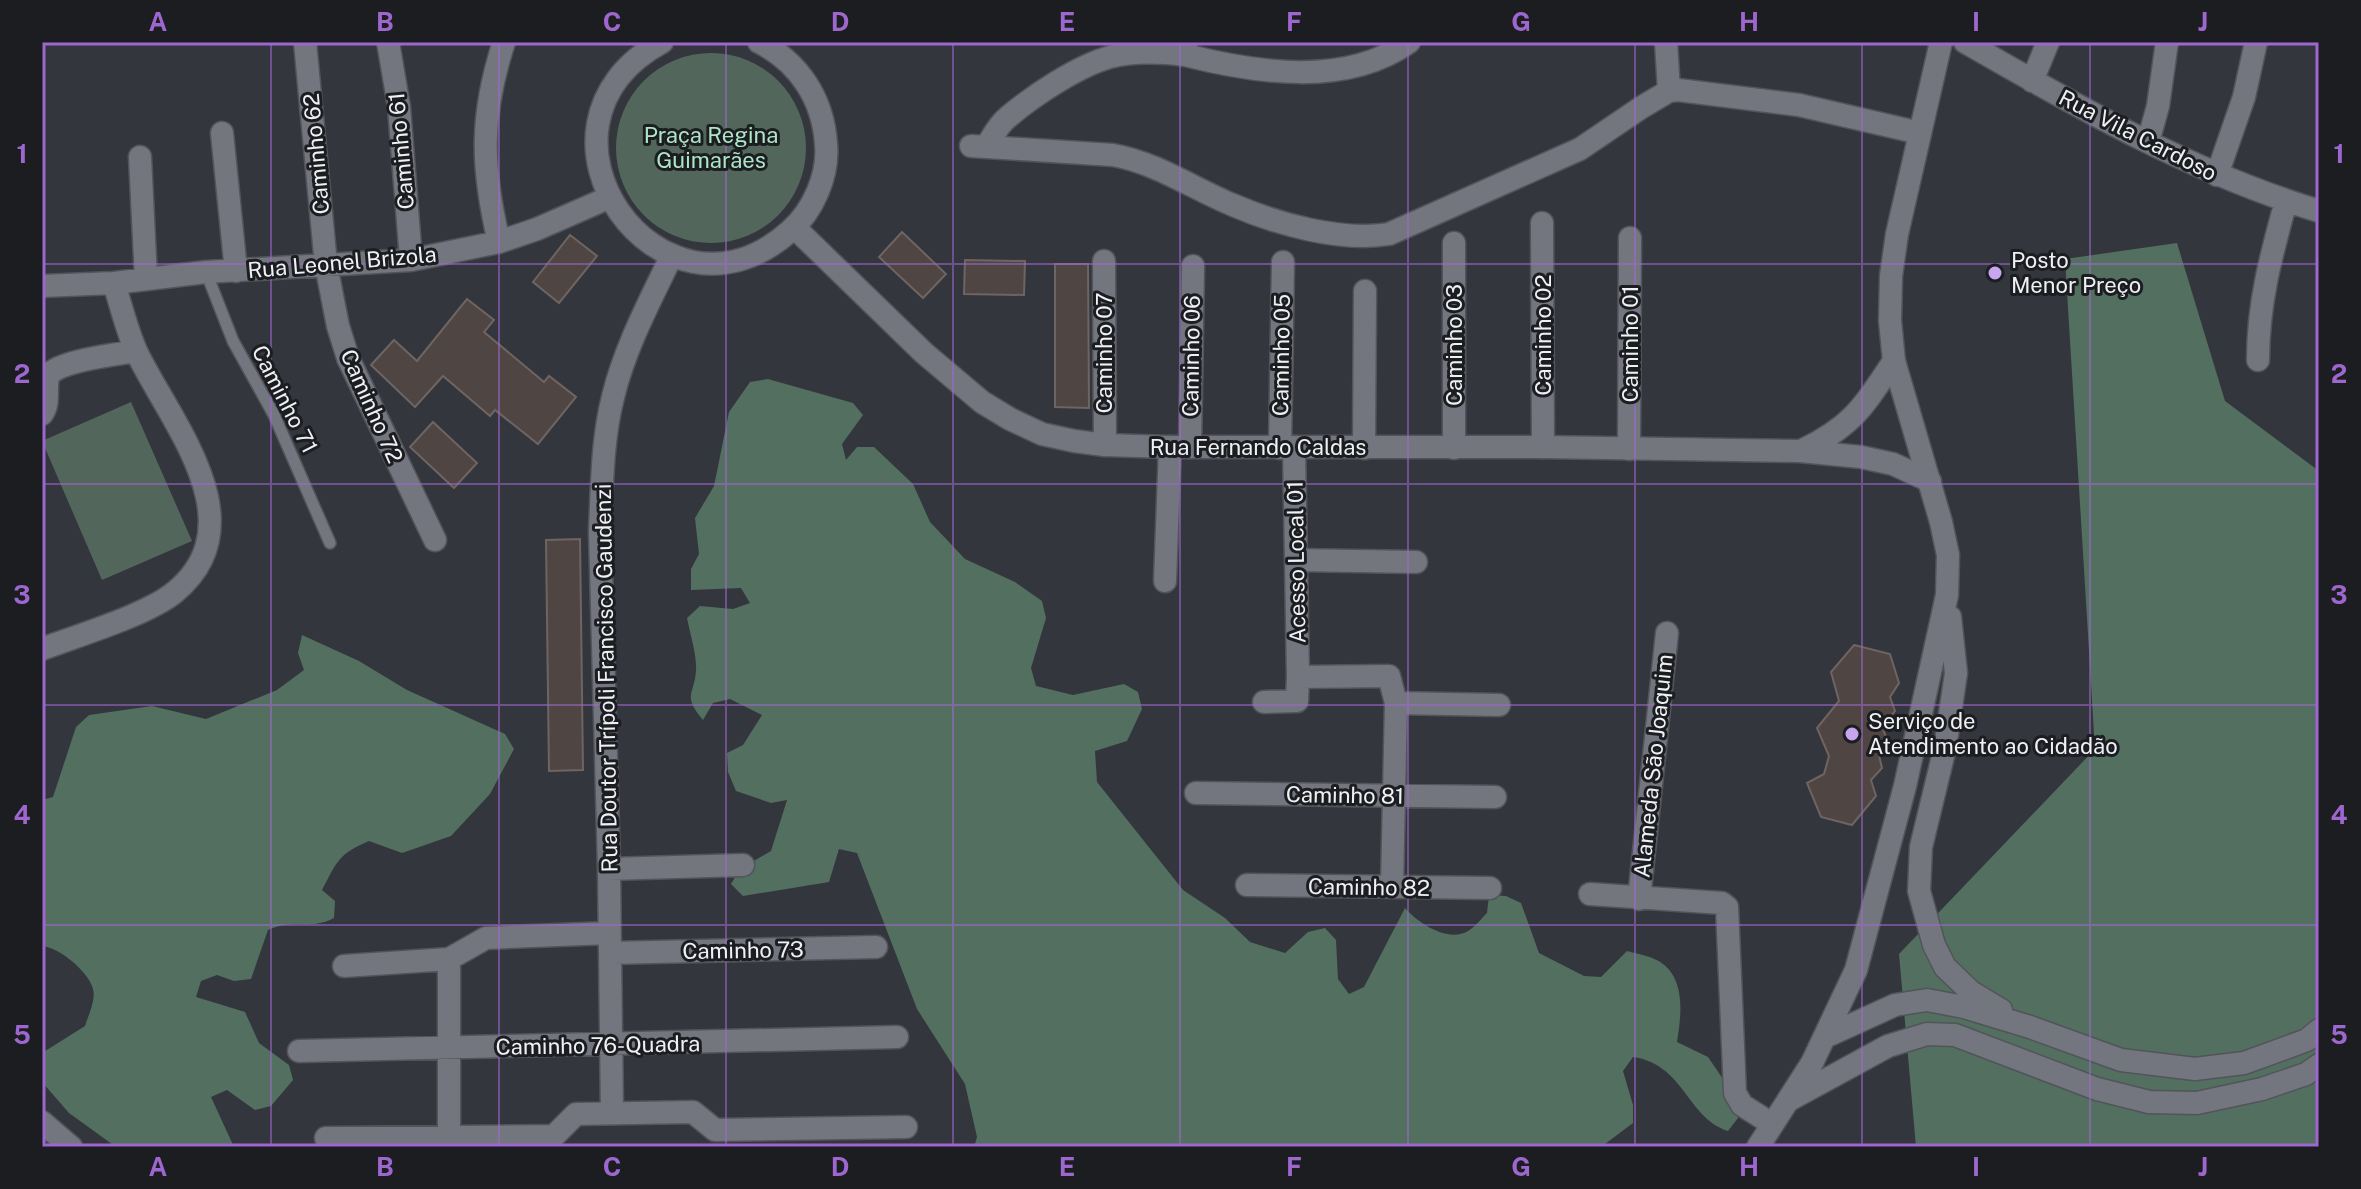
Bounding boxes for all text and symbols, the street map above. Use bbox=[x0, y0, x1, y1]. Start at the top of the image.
text: A bbox=[149, 6, 168, 37]
text: B bbox=[376, 6, 394, 37]
text: C bbox=[603, 6, 621, 37]
text: D bbox=[831, 6, 849, 37]
text: E bbox=[1059, 6, 1075, 37]
text: F bbox=[1286, 6, 1302, 37]
text: G bbox=[1511, 6, 1531, 37]
text: H bbox=[1739, 6, 1759, 37]
text: I bbox=[1972, 6, 1980, 37]
text: J bbox=[2198, 6, 2208, 37]
street label: Rua Vila Cardoso bbox=[2055, 84, 2221, 186]
street label: Caminho 61 bbox=[383, 91, 419, 211]
street label: Caminho 62 bbox=[298, 92, 334, 216]
park label: Praça Regina Guimarães bbox=[644, 122, 778, 173]
text: 1 bbox=[16, 138, 28, 169]
text: 1 bbox=[2333, 138, 2345, 169]
street label: Rua Leonel Brizola bbox=[246, 241, 438, 283]
place label: Posto Menor Preço bbox=[2011, 247, 2141, 298]
marker: Posto Menor Preço bbox=[1986, 264, 2004, 282]
street label: Caminho 02 bbox=[1530, 274, 1556, 396]
street label: Caminho 03 bbox=[1441, 284, 1467, 406]
street label: Caminho 01 bbox=[1617, 285, 1643, 403]
street label: Caminho 07 bbox=[1091, 292, 1117, 414]
street label: Caminho 05 bbox=[1267, 294, 1295, 416]
street label: Caminho 06 bbox=[1177, 295, 1205, 417]
street label: Caminho 71 bbox=[247, 341, 323, 457]
street label: Caminho 72 bbox=[335, 345, 409, 467]
text: 2 bbox=[14, 358, 30, 389]
text: 2 bbox=[2331, 358, 2347, 389]
street label: Rua Fernando Caldas bbox=[1150, 434, 1366, 460]
street label: Acesso Local 01 bbox=[1282, 480, 1310, 644]
street label: Rua Doutor Trípoli Francisco Gaudenzi bbox=[590, 483, 622, 873]
text: 3 bbox=[13, 579, 31, 610]
text: 3 bbox=[2330, 579, 2348, 610]
street label: Alameda São Joaquim bbox=[1628, 653, 1678, 879]
place label: Serviço de Atendimento ao Cidadão bbox=[1868, 708, 2118, 759]
marker: Serviço de Atendimento ao Cidadão bbox=[1843, 725, 1861, 743]
street label: Caminho 81 bbox=[1286, 781, 1404, 809]
text: 4 bbox=[13, 799, 31, 830]
text: 4 bbox=[2330, 799, 2348, 830]
street label: Caminho 82 bbox=[1308, 873, 1430, 901]
street label: Caminho 73 bbox=[682, 936, 804, 964]
text: 5 bbox=[13, 1019, 31, 1050]
text: 5 bbox=[2330, 1019, 2348, 1050]
street label: Caminho 76-Quadra bbox=[495, 1030, 701, 1060]
text: A bbox=[149, 1151, 168, 1182]
text: B bbox=[376, 1151, 394, 1182]
text: C bbox=[603, 1151, 621, 1182]
text: D bbox=[831, 1151, 849, 1182]
text: E bbox=[1059, 1151, 1075, 1182]
text: F bbox=[1286, 1151, 1302, 1182]
text: G bbox=[1511, 1151, 1531, 1182]
text: H bbox=[1739, 1151, 1759, 1182]
text: I bbox=[1972, 1151, 1980, 1182]
text: J bbox=[2198, 1151, 2208, 1182]

